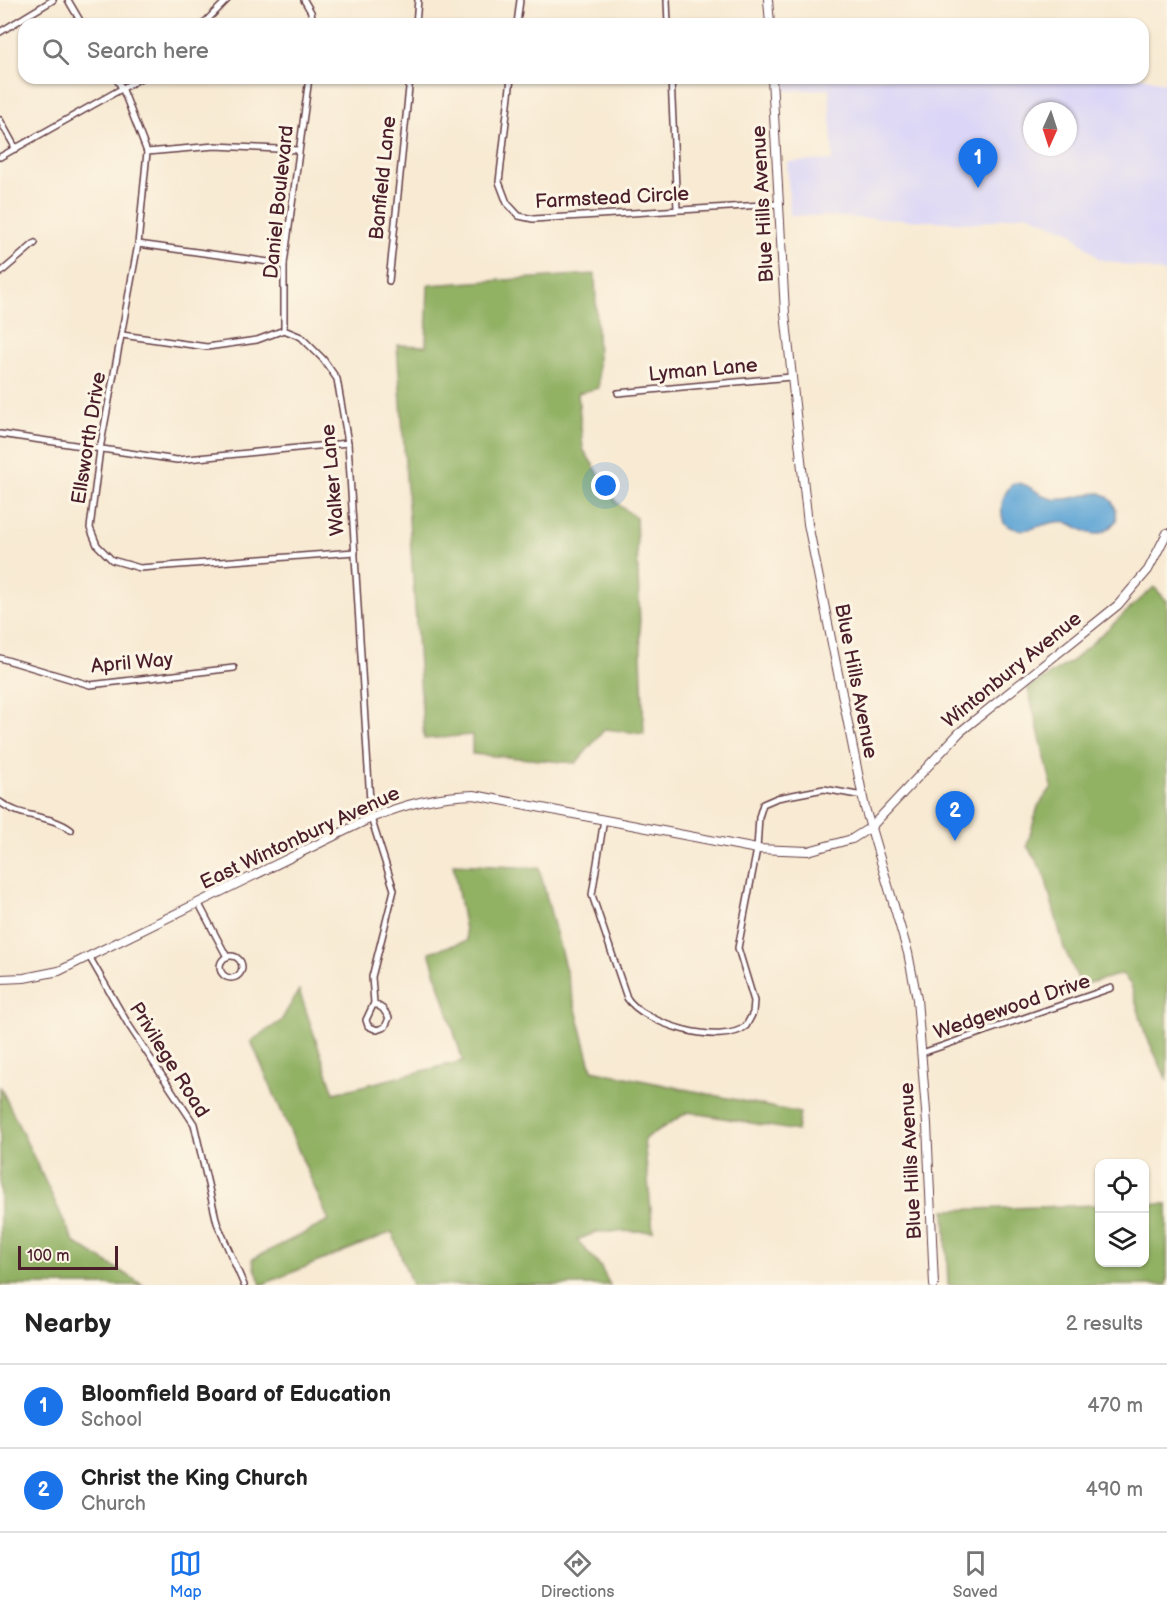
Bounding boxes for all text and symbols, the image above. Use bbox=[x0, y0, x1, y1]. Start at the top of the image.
search box bbox=[18, 18, 1149, 84]
icon: search bbox=[39, 35, 72, 68]
text: Search here bbox=[87, 38, 209, 65]
north arrow bbox=[1023, 102, 1077, 156]
street label: Banfield Lane bbox=[365, 115, 401, 241]
street label: Daniel Boulevard bbox=[259, 124, 299, 280]
street label: Blue Hills Avenue bbox=[747, 125, 779, 283]
pin: 1 bbox=[958, 138, 998, 188]
street label: Farmstead Circle bbox=[534, 182, 690, 214]
street label: Lyman Lane bbox=[647, 353, 759, 387]
street label: Ellsworth Drive bbox=[67, 370, 111, 506]
street label: Walker Lane bbox=[316, 423, 350, 537]
your location bbox=[591, 471, 620, 500]
street label: Blue Hills Avenue bbox=[829, 602, 883, 761]
street label: Wintonbury Avenue bbox=[938, 606, 1087, 734]
street label: April Way bbox=[90, 647, 174, 679]
street label: East Wintonbury Avenue bbox=[196, 781, 404, 895]
pin: 2 bbox=[936, 792, 974, 841]
street label: Wedgewood Drive bbox=[931, 969, 1093, 1045]
street label: Privilege Road bbox=[124, 998, 214, 1122]
street label: Blue Hills Avenue bbox=[895, 1082, 927, 1240]
map controls bbox=[1095, 1159, 1149, 1267]
button: locate bbox=[1095, 1159, 1149, 1213]
button: layers bbox=[1095, 1213, 1149, 1267]
scale bar bbox=[18, 1243, 118, 1270]
text: 100 m bbox=[27, 1247, 70, 1266]
text: Nearby bbox=[24, 1309, 111, 1340]
text: 2 results bbox=[1066, 1312, 1143, 1336]
text: Bloomfield Board of Education bbox=[81, 1381, 391, 1408]
text: 1 bbox=[39, 1394, 48, 1418]
text: 470 m bbox=[1087, 1394, 1143, 1418]
text: School bbox=[81, 1408, 142, 1432]
text: Christ the King Church bbox=[81, 1465, 308, 1492]
text: 2 bbox=[38, 1478, 49, 1502]
text: 490 m bbox=[1086, 1478, 1143, 1502]
text: Church bbox=[81, 1492, 146, 1516]
tab: Map bbox=[169, 1547, 202, 1602]
tab: Directions bbox=[541, 1547, 614, 1602]
tab: Saved bbox=[953, 1547, 998, 1602]

